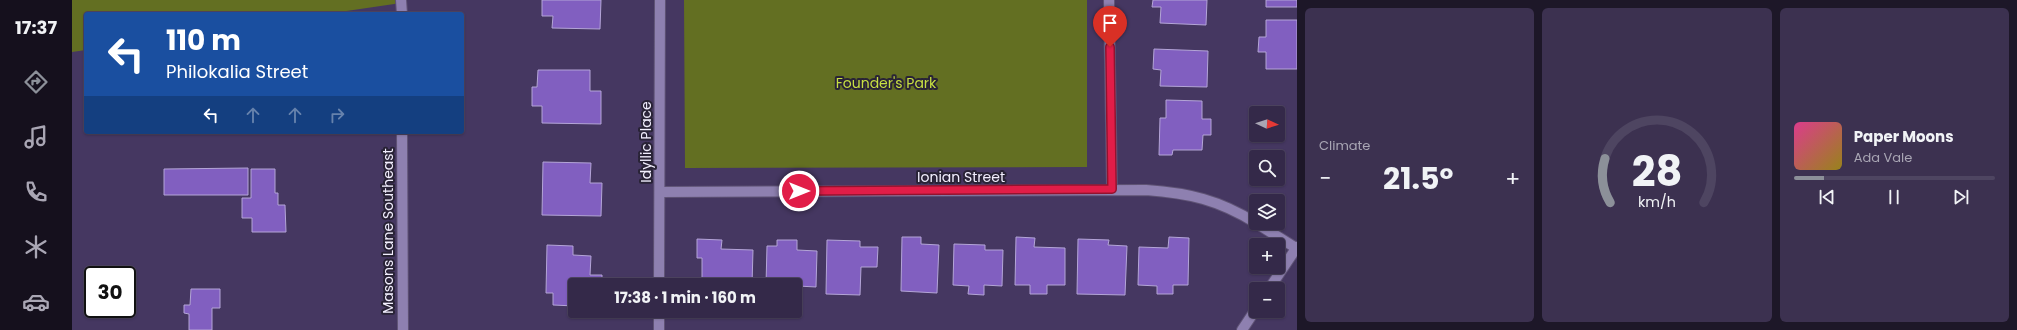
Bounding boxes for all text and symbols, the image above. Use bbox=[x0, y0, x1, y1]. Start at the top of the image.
pin bbox=[1093, 6, 1127, 47]
icon: arrive bbox=[1099, 12, 1121, 34]
text: 17:37 bbox=[15, 15, 57, 40]
text: 110 m bbox=[166, 21, 241, 60]
icon: left bbox=[100, 28, 152, 80]
text: Philokalia Street bbox=[166, 59, 308, 84]
icon: directions bbox=[22, 68, 50, 96]
park label: Founder's Park bbox=[836, 73, 937, 93]
street label: Idyllic Place bbox=[636, 101, 656, 183]
icon: left bbox=[200, 104, 222, 126]
icon: ahead bbox=[242, 104, 264, 126]
icon: ahead bbox=[284, 104, 306, 126]
icon: right bbox=[326, 104, 348, 126]
north arrow bbox=[1249, 106, 1285, 142]
map controls bbox=[1249, 106, 1285, 318]
icon: music bbox=[22, 123, 50, 151]
text: Paper Moons bbox=[1854, 126, 1954, 147]
text: Climate bbox=[1319, 136, 1370, 155]
text: 28 bbox=[1632, 142, 1682, 201]
street label: Masons Lane Southeast bbox=[378, 148, 398, 314]
text: Ada Vale bbox=[1854, 148, 1912, 167]
button: search bbox=[1249, 150, 1285, 186]
text: 21.5° bbox=[1383, 157, 1453, 200]
text: − bbox=[1319, 163, 1331, 194]
text: + bbox=[1505, 163, 1520, 194]
street label: Ionian Street bbox=[917, 167, 1005, 187]
position arrow bbox=[778, 170, 820, 212]
icon: phone bbox=[22, 178, 50, 206]
icon: previous bbox=[1816, 186, 1838, 208]
icon: pause bbox=[1883, 186, 1905, 208]
icon: next bbox=[1950, 186, 1972, 208]
text: km/h bbox=[1638, 192, 1676, 212]
button: layers bbox=[1249, 194, 1285, 230]
icon: climate bbox=[22, 233, 50, 261]
button: + bbox=[1249, 238, 1285, 274]
speed limit sign: 30 bbox=[84, 266, 136, 318]
button: − bbox=[1249, 282, 1285, 318]
text: 17:38 · 1 min · 160 m bbox=[614, 287, 756, 308]
icon: car bbox=[22, 288, 50, 316]

